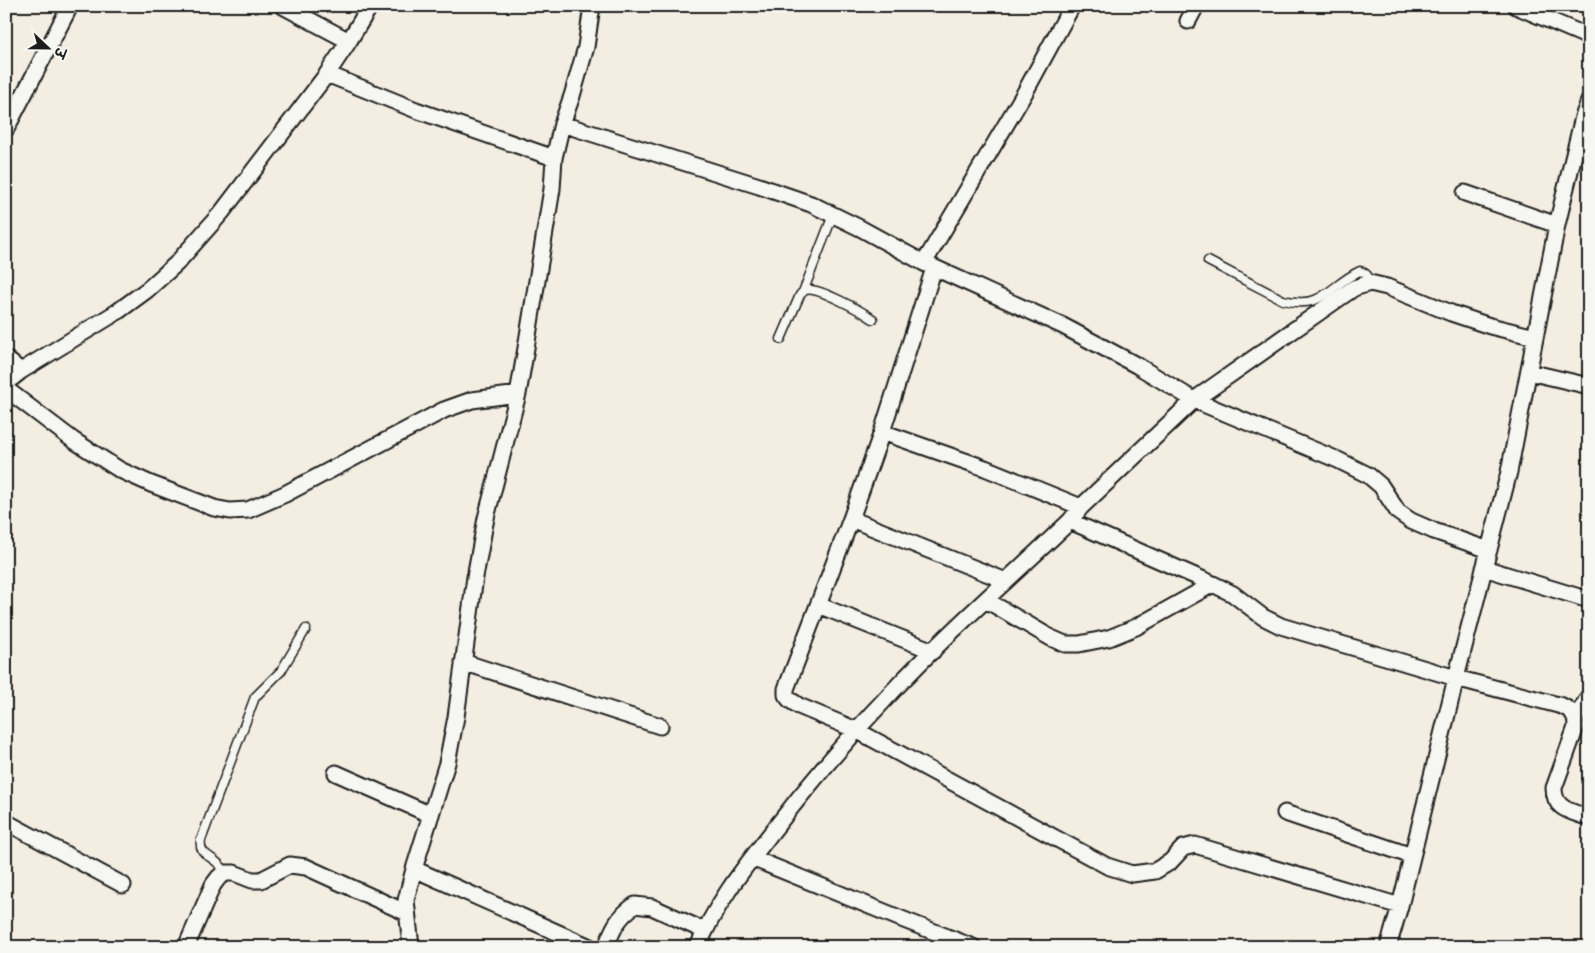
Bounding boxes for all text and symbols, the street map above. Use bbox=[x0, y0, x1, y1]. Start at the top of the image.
north arrow bbox=[22, 22, 72, 72]
text: उ bbox=[49, 43, 70, 62]

